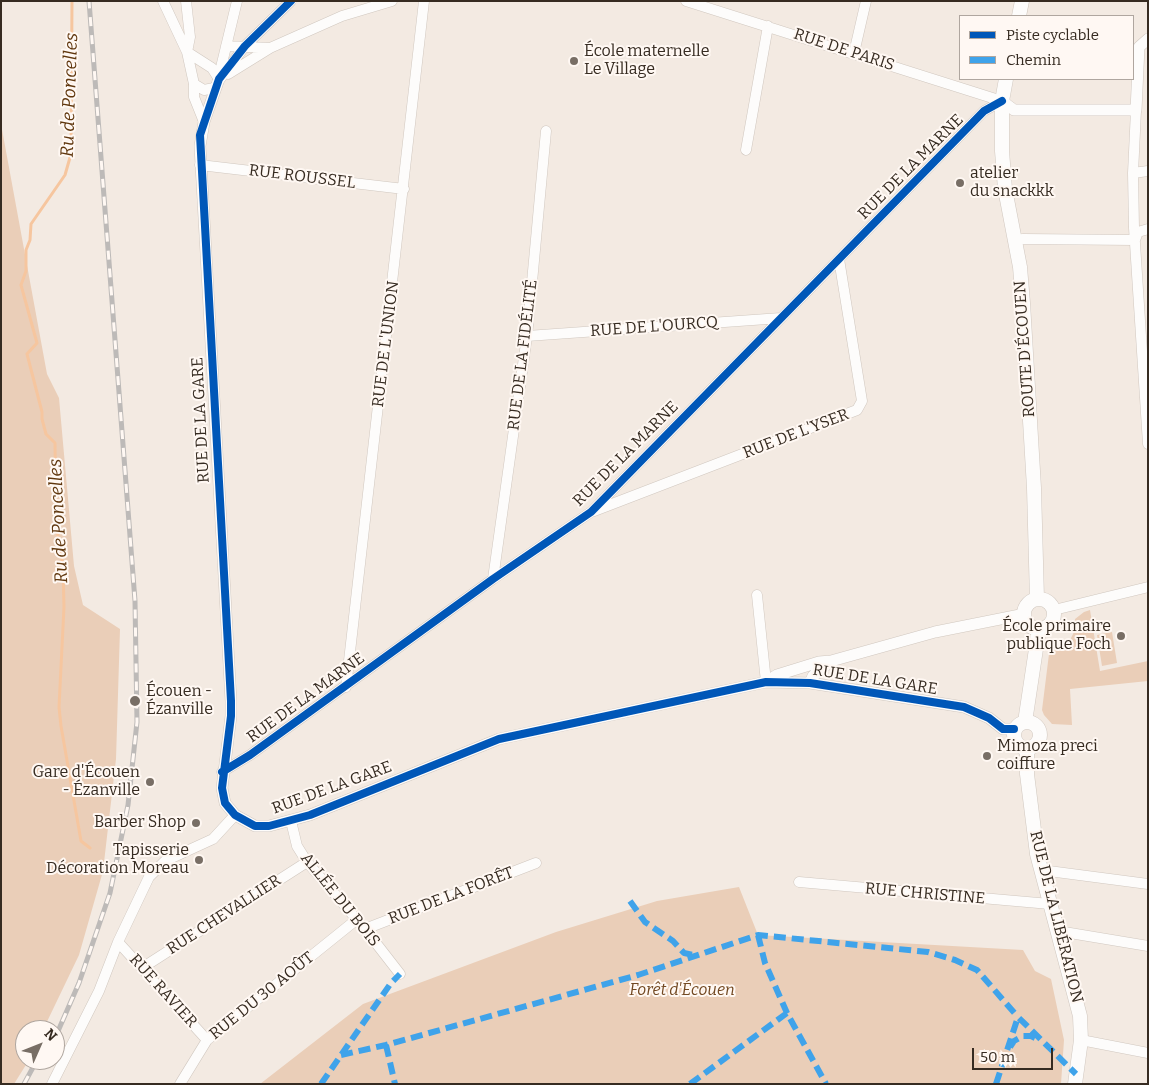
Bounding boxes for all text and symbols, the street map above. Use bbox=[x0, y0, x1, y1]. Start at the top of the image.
legend bbox=[959, 15, 1134, 80]
street label: RUE DE PARIS bbox=[791, 25, 897, 75]
text: Piste cyclable bbox=[1006, 26, 1099, 44]
water label: Ru de Poncelles bbox=[57, 32, 83, 158]
place label: École maternelle Le Village bbox=[584, 42, 709, 80]
text: Chemin bbox=[1006, 51, 1061, 69]
marker: École maternelle Le Village bbox=[568, 55, 580, 67]
street label: RUE DE LA MARNE bbox=[854, 110, 968, 224]
street label: RUE ROUSSEL bbox=[248, 161, 356, 193]
place label: atelier du snackkk bbox=[970, 164, 1054, 202]
marker: atelier du snackkk bbox=[954, 177, 966, 189]
street label: RUE DE LA FIDÉLITÉ bbox=[504, 278, 542, 432]
street label: RUE DE L'UNION bbox=[369, 280, 403, 408]
street label: ROUTE D'ÉCOUEN bbox=[1011, 280, 1039, 418]
street label: RUE DE L'OURCQ bbox=[589, 313, 719, 341]
street label: RUE DE LA GARE bbox=[188, 357, 214, 483]
street label: RUE DE LA MARNE bbox=[569, 397, 683, 511]
street label: RUE DE L'YSER bbox=[740, 405, 852, 463]
water label: Ru de Poncelles bbox=[45, 458, 73, 584]
place label: École primaire publique Foch bbox=[1002, 617, 1111, 655]
marker: École primaire publique Foch bbox=[1115, 630, 1127, 642]
street label: RUE DE LA MARNE bbox=[243, 649, 369, 747]
street label: RUE DE LA GARE bbox=[811, 661, 939, 699]
place label: Écouen - Ézanville bbox=[146, 682, 213, 720]
marker: Écouen - Ézanville bbox=[128, 694, 142, 708]
place label: Mimoza preci coiffure bbox=[997, 737, 1098, 775]
marker: Mimoza preci coiffure bbox=[981, 750, 993, 762]
street label: RUE DE LA GARE bbox=[270, 757, 394, 819]
place label: Gare d'Écouen - Ézanville bbox=[33, 763, 140, 801]
marker: Gare d'Écouen - Ézanville bbox=[144, 776, 156, 788]
place label: Barber Shop bbox=[94, 813, 186, 833]
marker: Barber Shop bbox=[190, 817, 202, 829]
street label: RUE DE LA LIBÉRATION bbox=[1025, 829, 1087, 1005]
place label: Tapisserie Décoration Moreau bbox=[46, 841, 189, 879]
street label: ALLÉE DU BOIS bbox=[296, 849, 384, 951]
marker: Tapisserie Décoration Moreau bbox=[193, 854, 205, 866]
street label: RUE DE LA FORÊT bbox=[386, 863, 516, 929]
street label: RUE CHEVALLIER bbox=[163, 871, 285, 959]
street label: RUE CHRISTINE bbox=[864, 879, 986, 909]
street label: RUE DU 30 AOÛT bbox=[206, 948, 318, 1044]
street label: RUE RAVIER bbox=[125, 950, 201, 1032]
park label: Forêt d'Écouen bbox=[629, 981, 735, 1001]
north arrow bbox=[15, 1020, 65, 1070]
text: N bbox=[41, 1025, 60, 1045]
scale bar bbox=[974, 1038, 1055, 1070]
text: 50 m bbox=[980, 1048, 1015, 1066]

